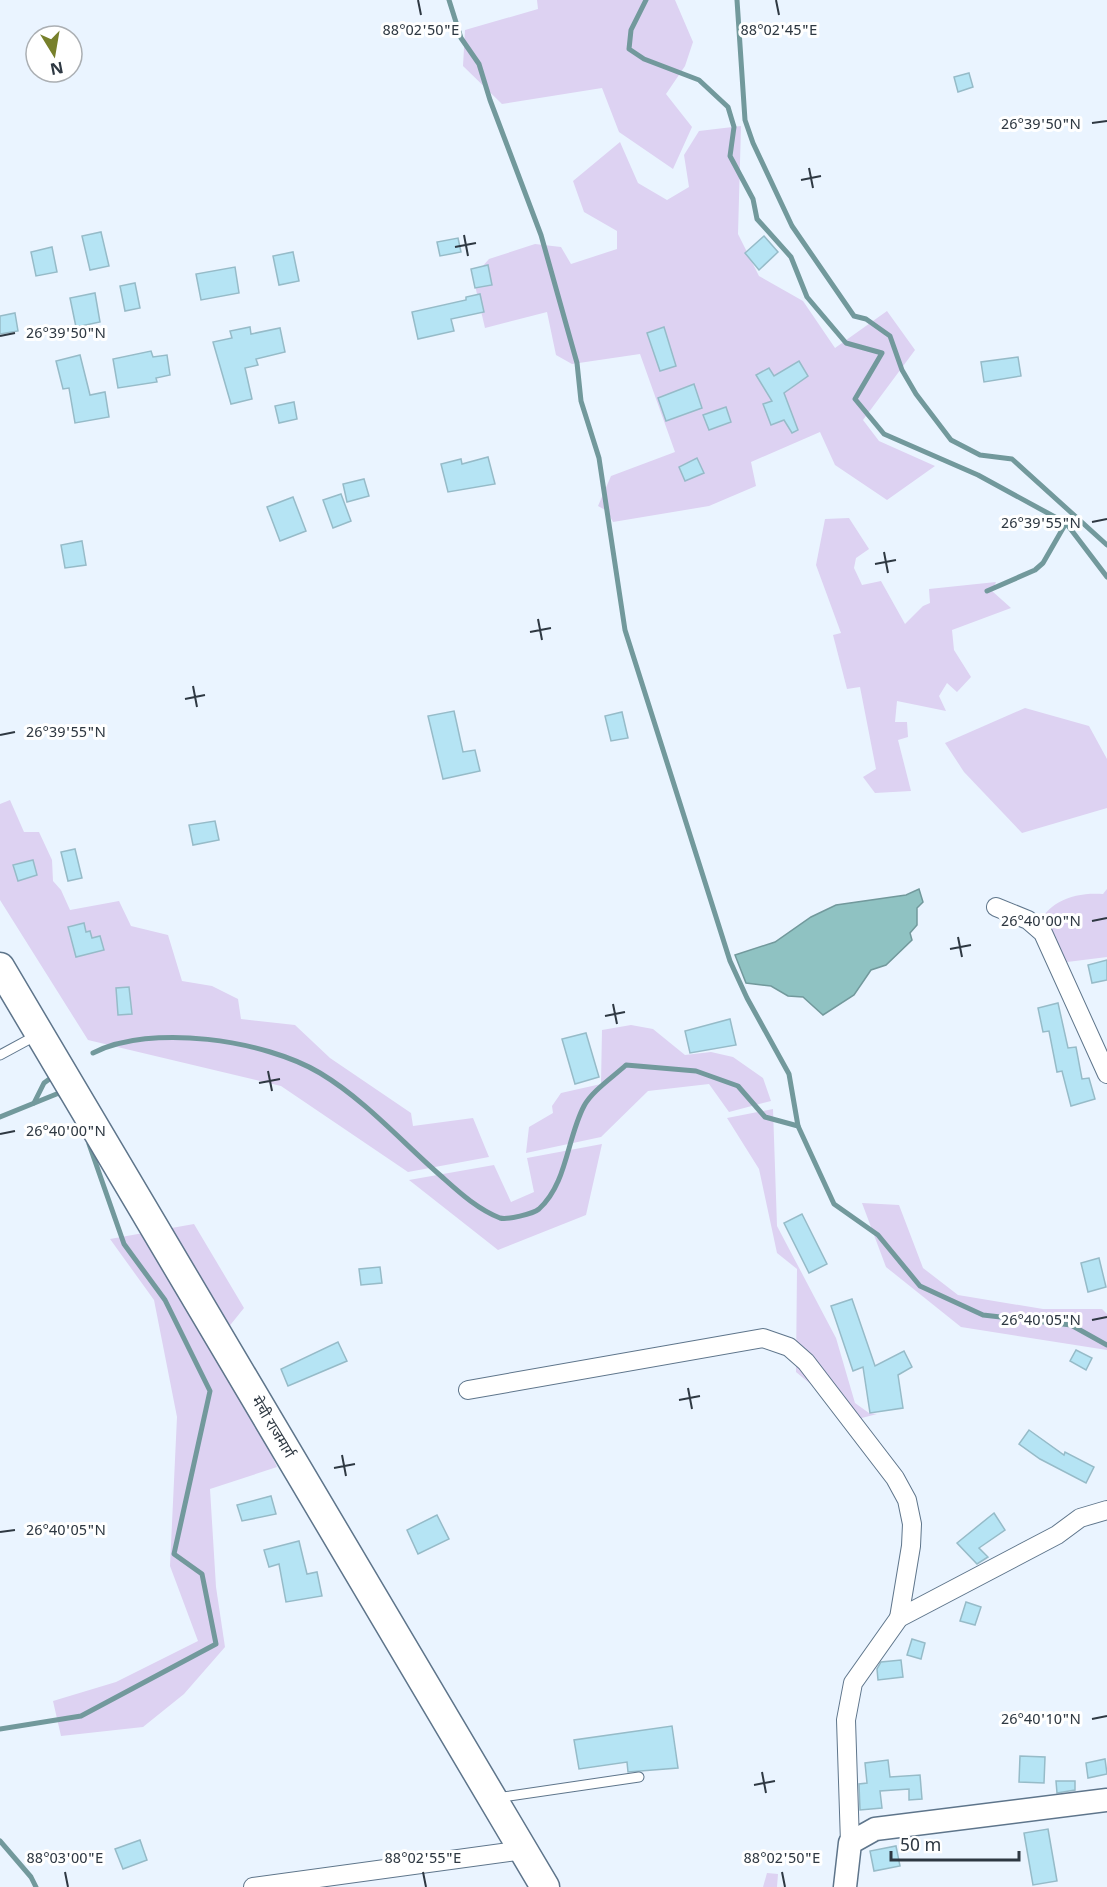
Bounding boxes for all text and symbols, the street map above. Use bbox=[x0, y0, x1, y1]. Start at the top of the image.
text: 88°02'50"E bbox=[383, 22, 459, 41]
text: 88°02'45"E bbox=[741, 22, 817, 41]
north arrow bbox=[24, 24, 84, 84]
text: N bbox=[48, 55, 65, 78]
text: 26°39'50"N bbox=[1001, 116, 1081, 135]
text: 26°39'50"N bbox=[26, 325, 106, 344]
text: 26°39'55"N bbox=[1001, 515, 1081, 534]
text: 26°39'55"N bbox=[26, 724, 106, 743]
text: 26°40'00"N bbox=[1001, 913, 1081, 932]
text: 26°40'00"N bbox=[26, 1123, 106, 1142]
text: 26°40'05"N bbox=[1001, 1312, 1081, 1331]
street label: मेची राजमार्ग bbox=[246, 1393, 299, 1463]
text: 26°40'05"N bbox=[26, 1522, 106, 1541]
text: 26°40'10"N bbox=[1001, 1711, 1081, 1730]
scale bar bbox=[891, 1824, 1018, 1862]
text: 50 m bbox=[900, 1835, 941, 1858]
text: 88°03'00"E bbox=[27, 1850, 103, 1869]
text: 88°02'55"E bbox=[385, 1850, 461, 1869]
text: 88°02'50"E bbox=[744, 1850, 820, 1869]

